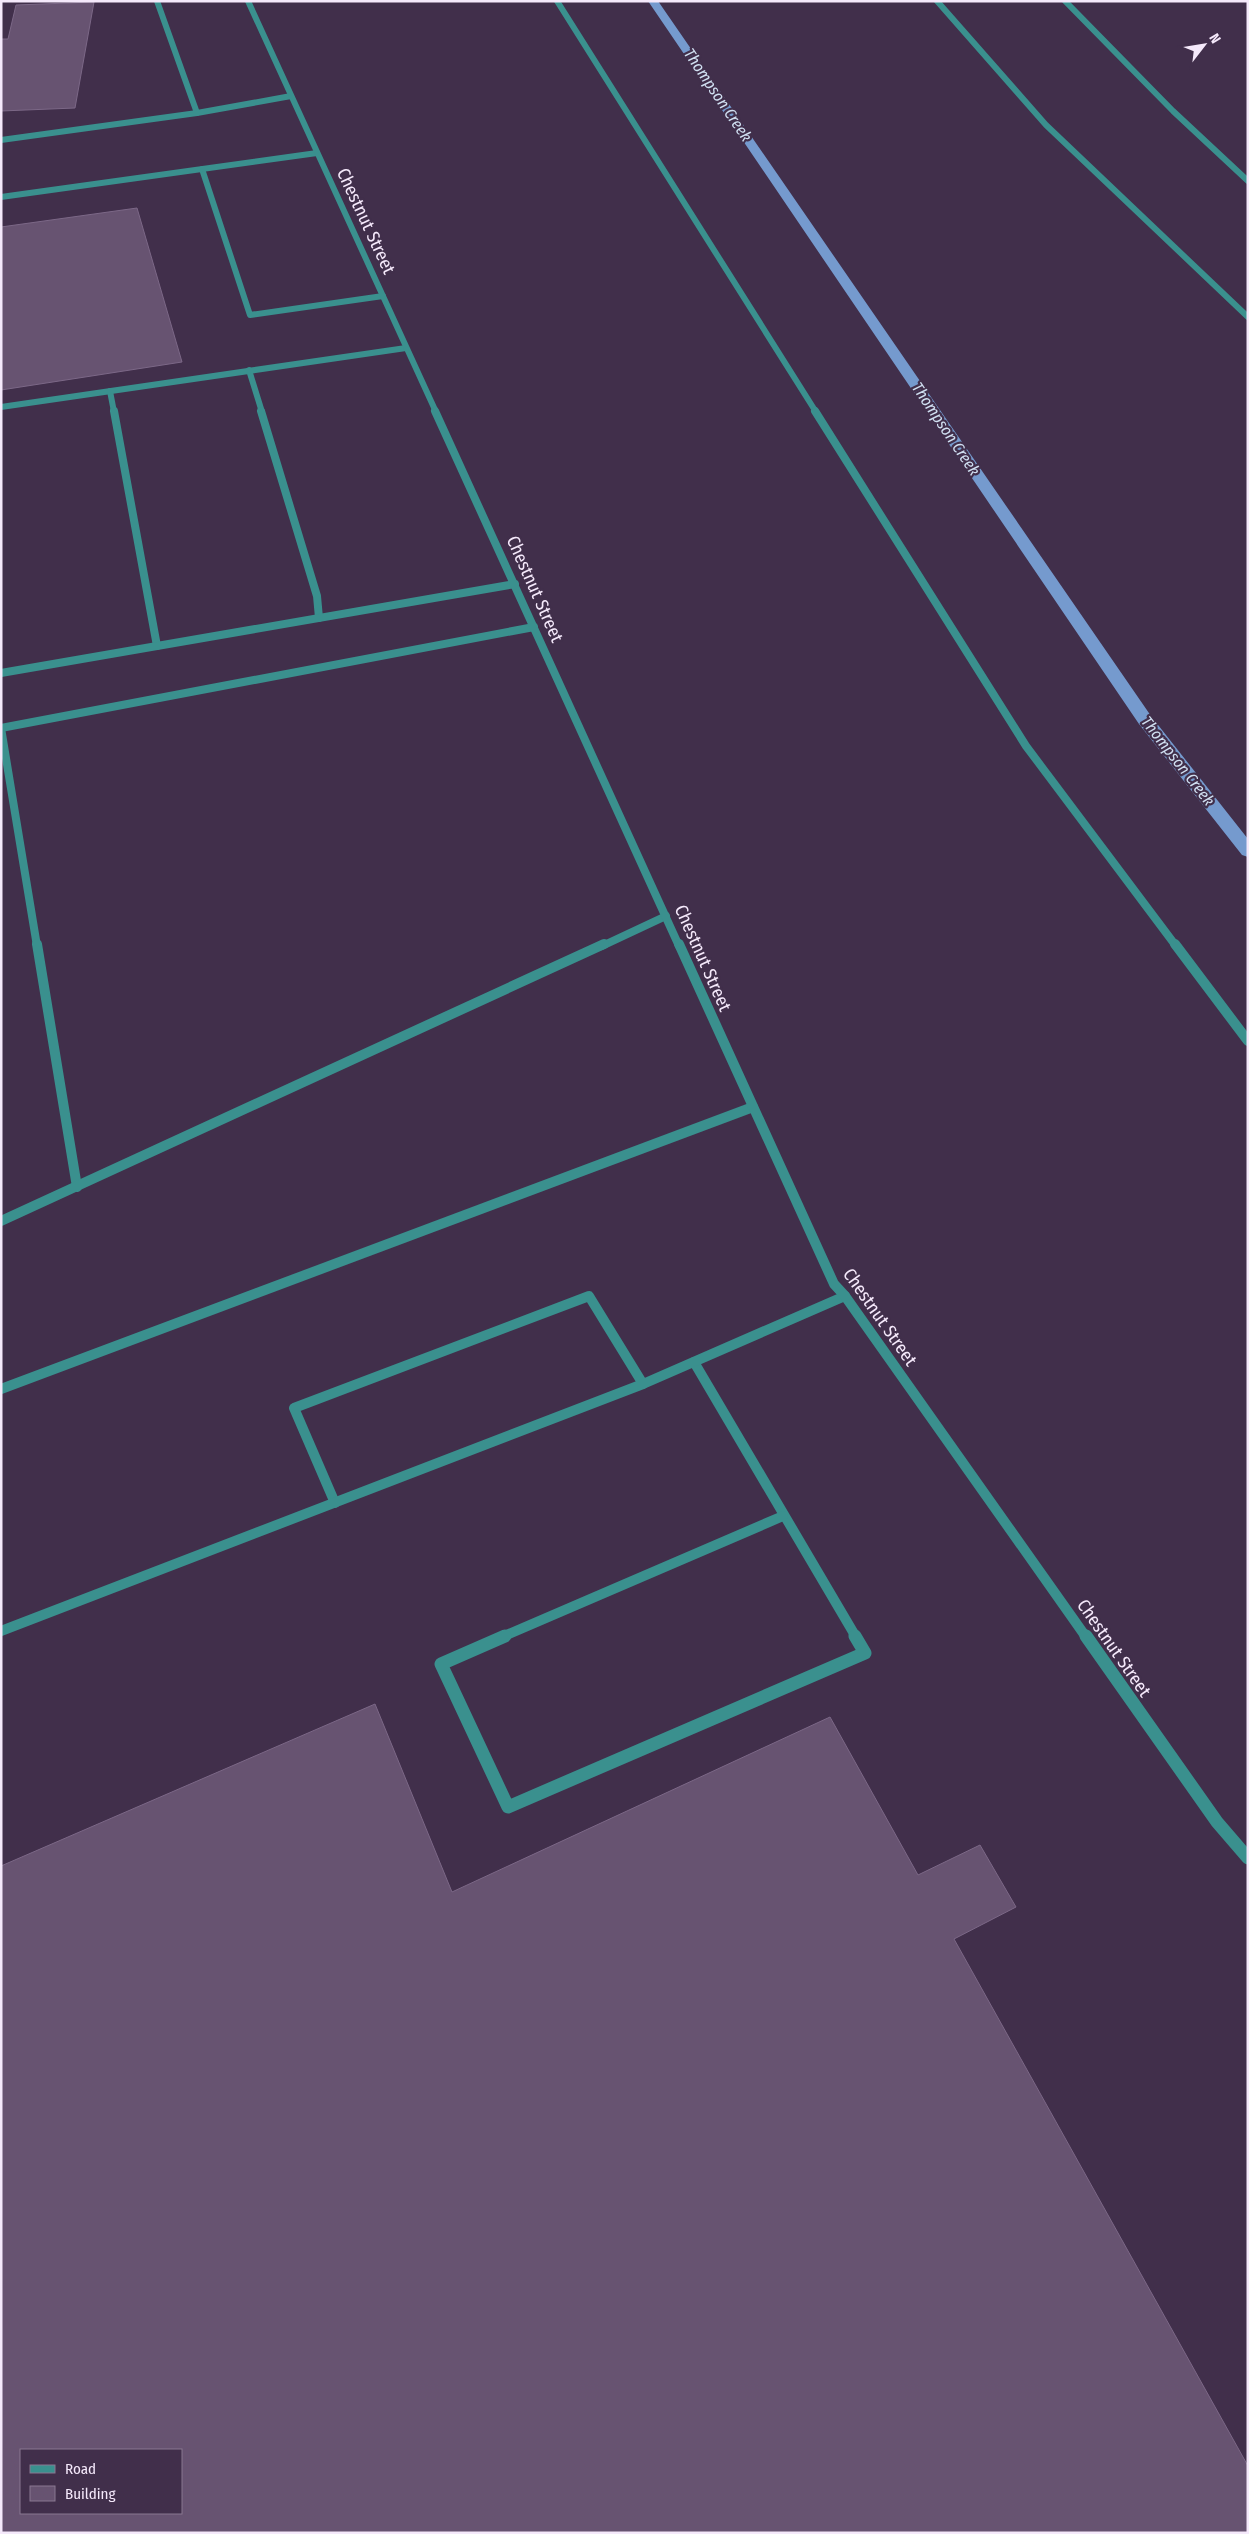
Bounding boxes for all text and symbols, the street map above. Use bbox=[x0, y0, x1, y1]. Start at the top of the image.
north arrow bbox=[1179, 20, 1229, 70]
text: N bbox=[1205, 31, 1224, 47]
water label: Thompson Creek bbox=[680, 45, 756, 145]
street label: Chestnut Street bbox=[332, 165, 400, 277]
water label: Thompson Creek bbox=[908, 379, 984, 479]
street label: Chestnut Street bbox=[502, 532, 568, 646]
water label: Thompson Creek bbox=[1137, 713, 1219, 809]
street label: Chestnut Street bbox=[670, 901, 736, 1015]
street label: Chestnut Street bbox=[838, 1264, 922, 1370]
street label: Chestnut Street bbox=[1072, 1595, 1156, 1701]
legend bbox=[20, 2449, 182, 2514]
text: Road bbox=[65, 2460, 96, 2478]
text: Building bbox=[65, 2485, 116, 2503]

